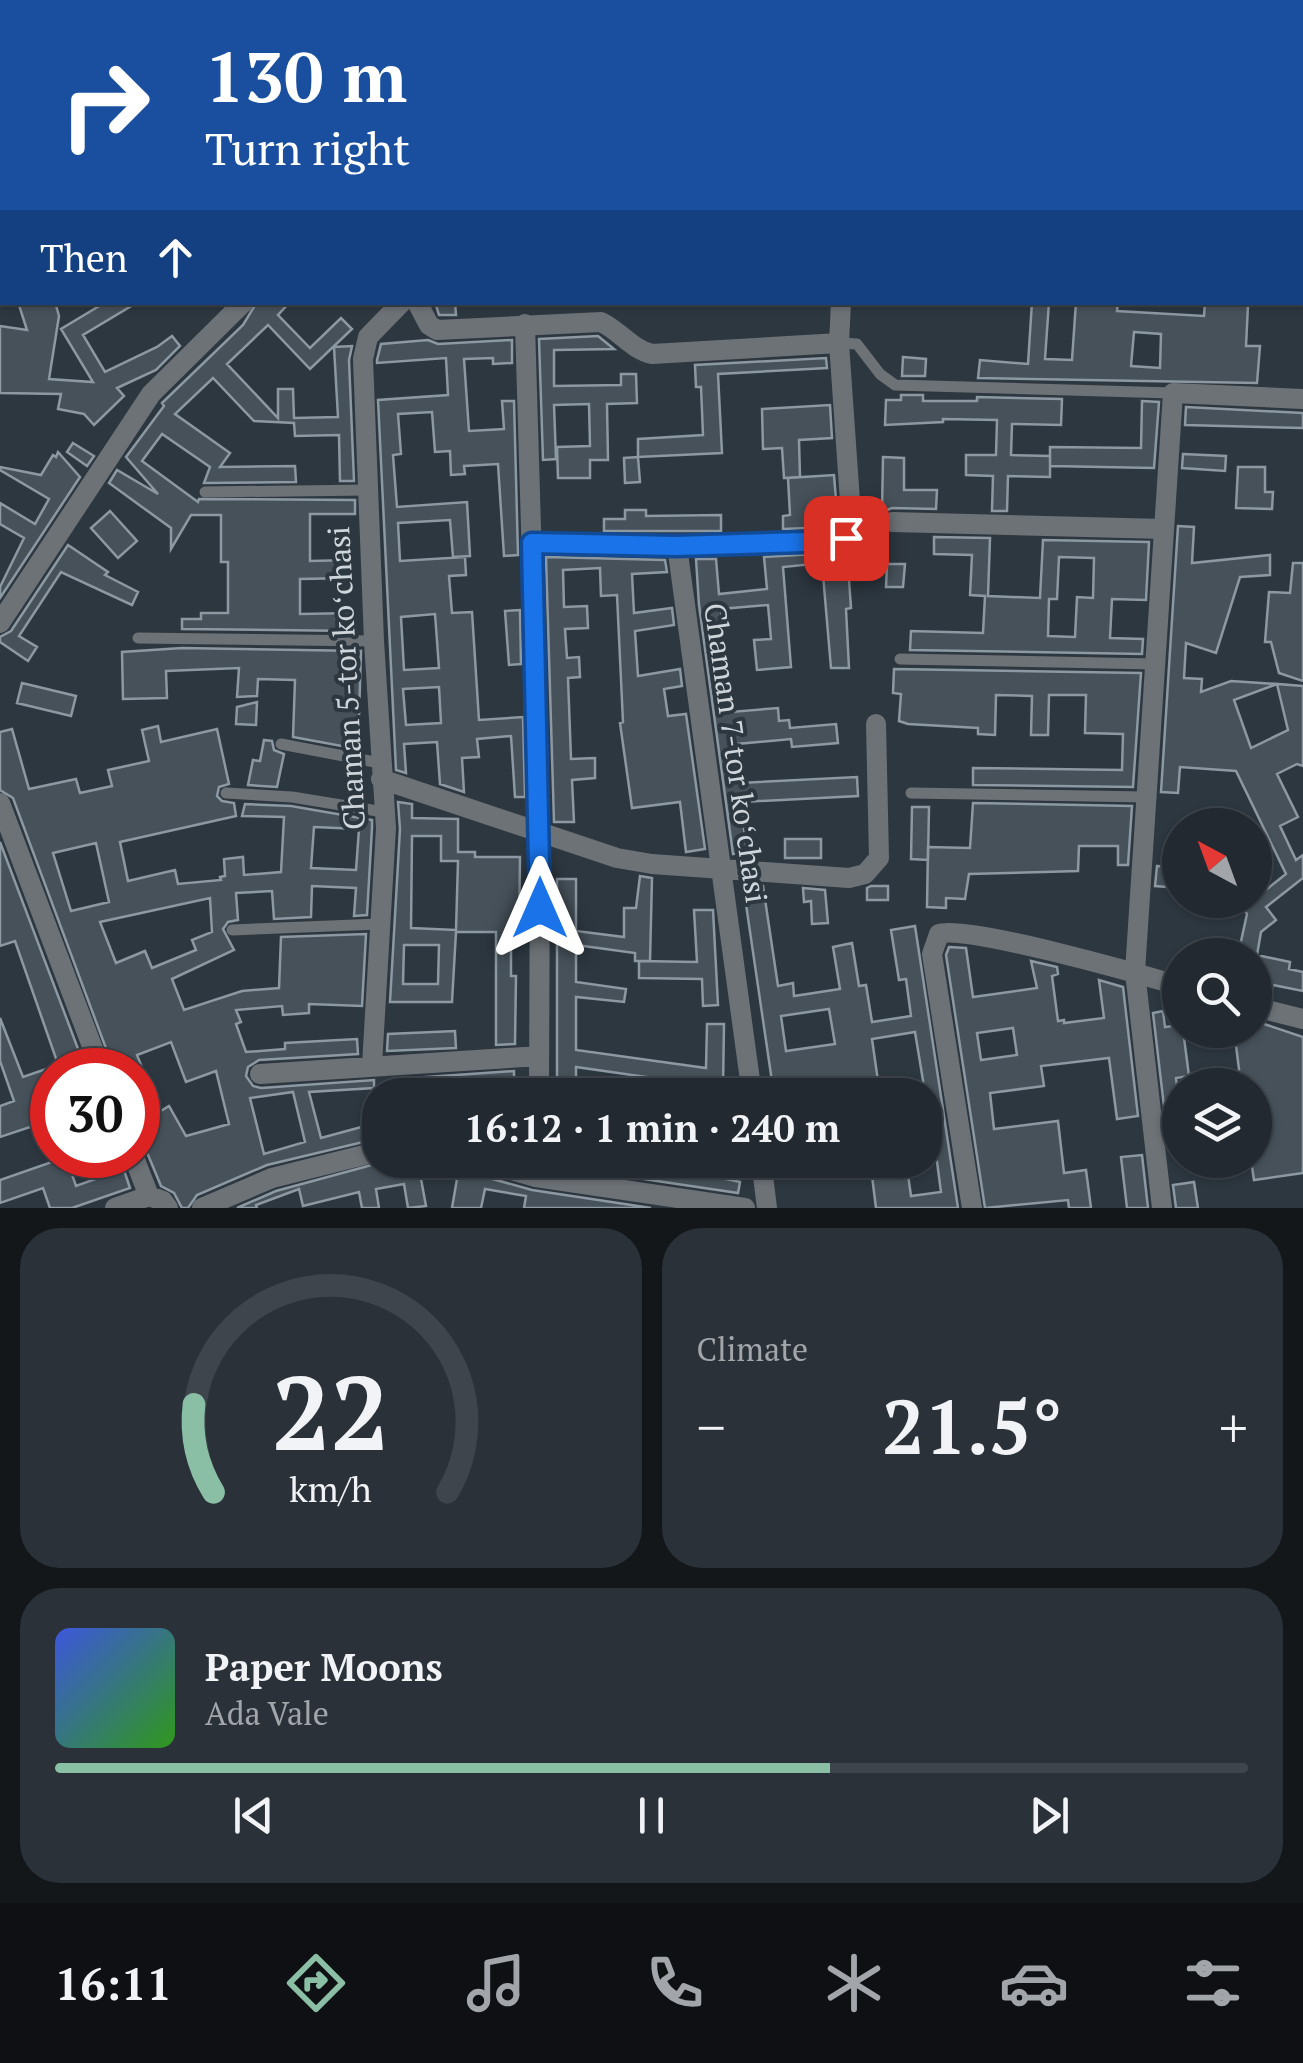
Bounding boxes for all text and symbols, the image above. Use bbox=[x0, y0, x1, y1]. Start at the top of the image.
text: 130 m bbox=[205, 29, 407, 122]
icon: right bbox=[40, 40, 170, 170]
text: Turn right bbox=[205, 118, 410, 178]
icon: ahead bbox=[148, 230, 203, 285]
text: Then bbox=[40, 233, 128, 283]
pin bbox=[804, 496, 889, 581]
icon: arrive bbox=[819, 511, 874, 566]
street label: Chaman 5-tor koʻchasi bbox=[318, 525, 374, 831]
street label: Chaman 7-tor koʻchasi bbox=[695, 600, 777, 905]
north arrow bbox=[1162, 808, 1272, 918]
map controls bbox=[1162, 808, 1272, 1178]
position arrow bbox=[488, 856, 592, 960]
button: search bbox=[1162, 938, 1272, 1048]
speed limit sign: 30 bbox=[30, 1048, 160, 1178]
button: layers bbox=[1162, 1068, 1272, 1178]
text: 16:12 · 1 min · 240 m bbox=[464, 1103, 840, 1153]
text: Climate bbox=[697, 1328, 808, 1370]
text: 22 bbox=[272, 1342, 390, 1480]
text: 21.5° bbox=[882, 1376, 1062, 1475]
text: − bbox=[697, 1390, 726, 1463]
text: + bbox=[1219, 1390, 1248, 1463]
text: km/h bbox=[289, 1465, 372, 1512]
text: Paper Moons bbox=[205, 1642, 443, 1692]
text: Ada Vale bbox=[205, 1692, 329, 1734]
icon: previous bbox=[226, 1788, 281, 1843]
icon: pause bbox=[624, 1788, 679, 1843]
icon: next bbox=[1022, 1788, 1077, 1843]
icon: directions bbox=[281, 1948, 351, 2018]
icon: music bbox=[461, 1948, 531, 2018]
icon: phone bbox=[640, 1948, 710, 2018]
icon: climate bbox=[819, 1948, 889, 2018]
icon: car bbox=[999, 1948, 1069, 2018]
icon: filters bbox=[1178, 1948, 1248, 2018]
text: 16:11 bbox=[55, 1953, 172, 2013]

